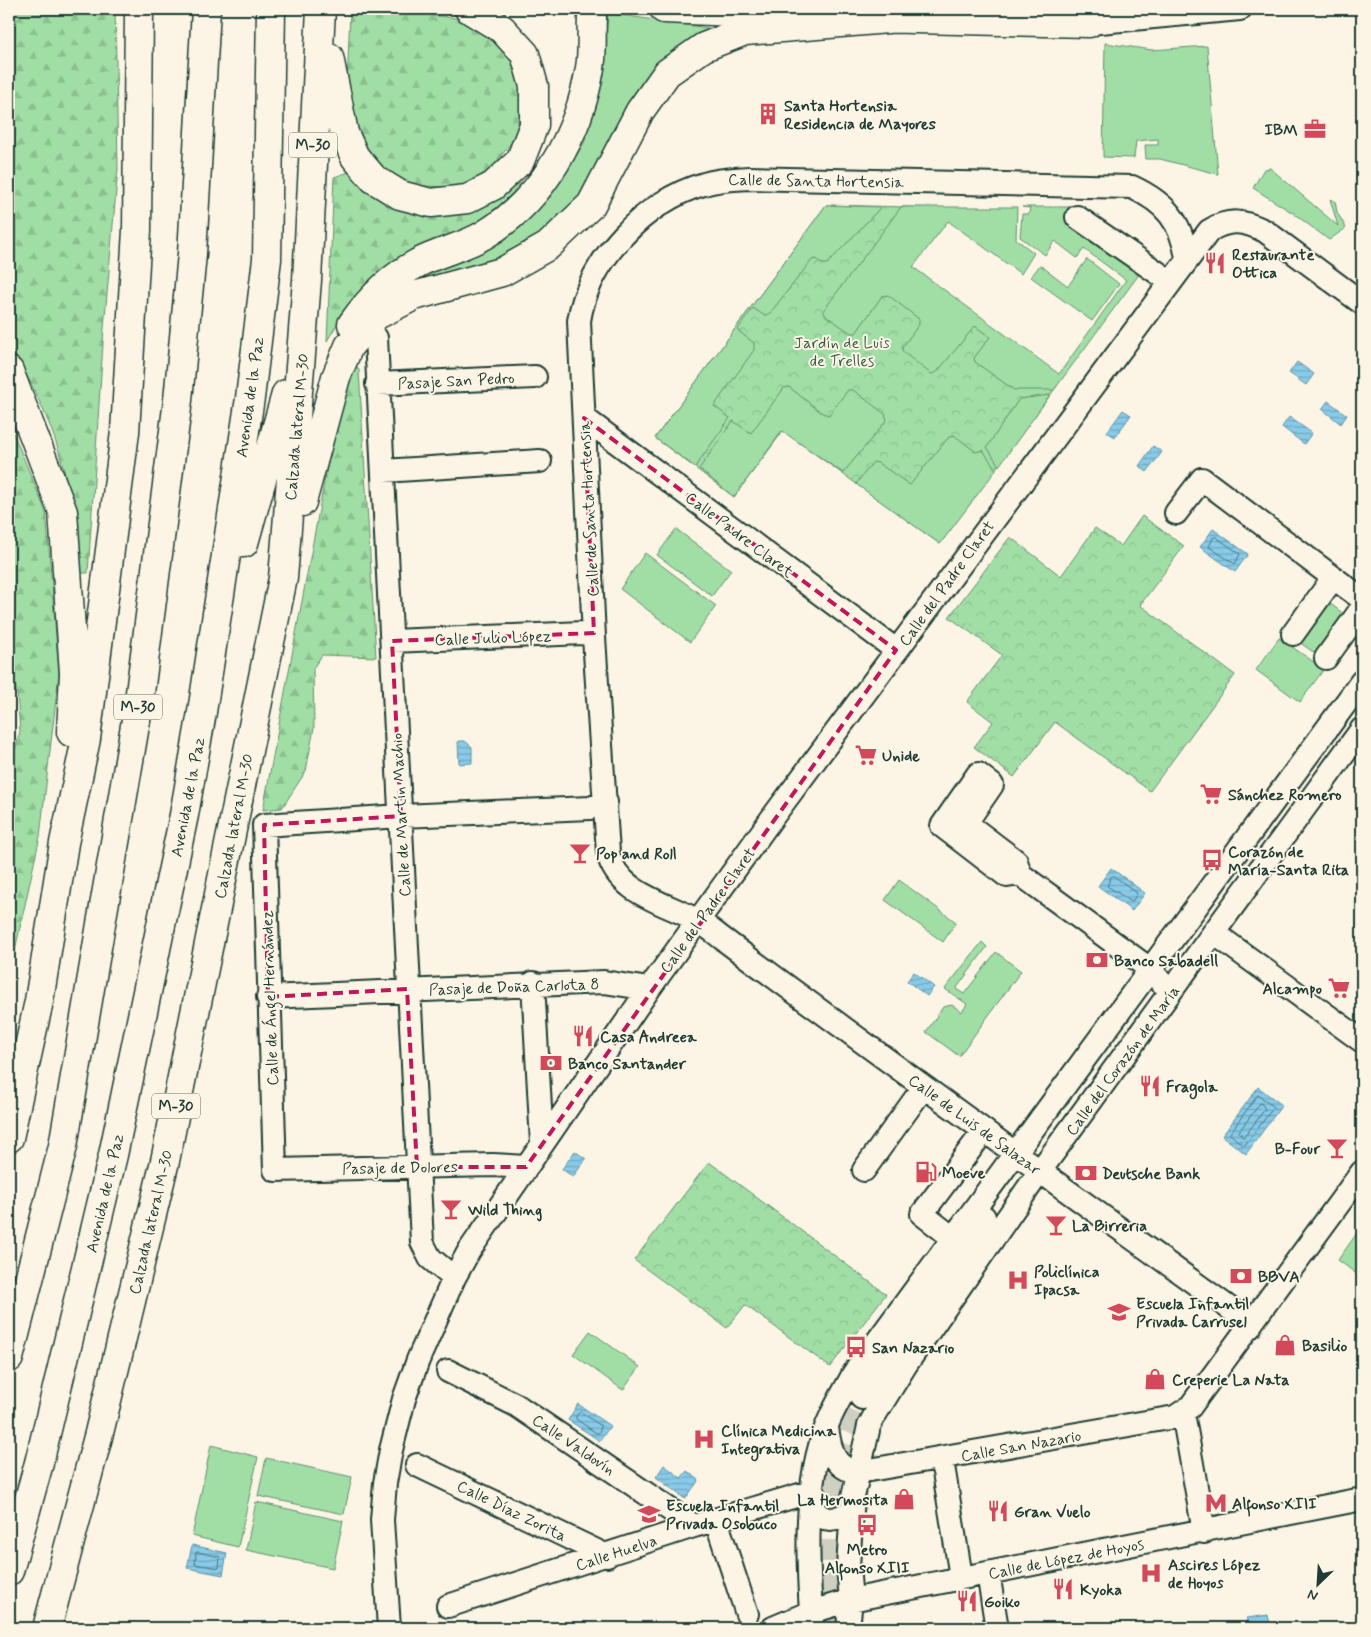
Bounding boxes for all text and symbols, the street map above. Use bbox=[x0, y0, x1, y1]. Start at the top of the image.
place label: Santa Hortensia Residencia de Mayores bbox=[784, 96, 936, 135]
building icon: Santa Hortensia Residencia de Mayores bbox=[755, 101, 781, 127]
office icon: IBM bbox=[1302, 116, 1328, 142]
place label: IBM bbox=[1265, 120, 1298, 141]
road number: M-30 bbox=[289, 132, 337, 158]
street label: Calle de Santa Hortensia bbox=[728, 169, 904, 194]
place label: Restaurante Ottica bbox=[1232, 245, 1314, 284]
restaurant icon: Restaurante Ottica bbox=[1202, 250, 1228, 276]
park label: Jardín de Luis de Trelles bbox=[794, 333, 890, 372]
street label: Avenida de la Paz bbox=[232, 336, 269, 459]
street label: Calzada lateral M-30 bbox=[281, 353, 314, 502]
street label: Pasaje San Pedro bbox=[397, 368, 515, 395]
street label: Calle de Santa Hortensia bbox=[574, 420, 605, 597]
street label: Calle Padre Claret bbox=[681, 488, 798, 583]
street label: Calle del Padre Claret bbox=[895, 517, 1000, 651]
street label: Calle Julio López bbox=[434, 626, 552, 651]
road number: M-30 bbox=[114, 694, 162, 720]
street label: Calle de Martín Machio bbox=[387, 732, 416, 897]
street label: Avenida de la Paz bbox=[167, 736, 210, 859]
supermarket icon: Unide bbox=[853, 742, 879, 768]
place label: Unide bbox=[882, 746, 920, 767]
street label: Calzada lateral M-30 bbox=[210, 752, 259, 901]
supermarket icon: Sánchez Romero bbox=[1198, 781, 1224, 807]
place label: Sánchez Romero bbox=[1228, 785, 1342, 806]
bar icon: Pop and Roll bbox=[567, 840, 593, 866]
place label: Corazón de María-Santa Rita bbox=[1228, 842, 1349, 881]
place label: Pop and Roll bbox=[596, 844, 677, 865]
street label: Calle del Padre Claret bbox=[656, 844, 761, 978]
bus stop icon: Corazón de María-Santa Rita bbox=[1199, 847, 1225, 873]
street label: Calle de Ángel Hernández bbox=[257, 910, 285, 1086]
bank icon: Banco Sabadell bbox=[1084, 947, 1110, 973]
place label: Banco Sabadell bbox=[1114, 951, 1218, 972]
street label: Pasaje de Doña Carlota 8 bbox=[428, 974, 600, 1001]
supermarket icon: Alcampo bbox=[1326, 975, 1352, 1001]
place label: Alcampo bbox=[1262, 979, 1322, 1000]
street label: Calle del Corazón de María bbox=[1062, 981, 1185, 1140]
restaurant icon: Casa Andreea bbox=[570, 1023, 596, 1049]
place label: Casa Andreea bbox=[600, 1027, 697, 1048]
bank icon: Banco Santander bbox=[538, 1050, 564, 1076]
place label: Banco Santander bbox=[568, 1054, 686, 1075]
street label: Calle de Luis de Salazar bbox=[904, 1070, 1045, 1181]
restaurant icon: Fragola bbox=[1137, 1073, 1163, 1099]
place label: Fragola bbox=[1166, 1077, 1218, 1100]
road number: M-30 bbox=[152, 1094, 200, 1118]
street label: Avenida de la Paz bbox=[82, 1132, 129, 1255]
bar icon: B-Four bbox=[1324, 1135, 1350, 1161]
place label: B-Four bbox=[1275, 1139, 1320, 1160]
street label: Calzada lateral M-30 bbox=[125, 1148, 178, 1297]
street label: Pasaje de Dolores bbox=[342, 1157, 458, 1180]
fuel station icon: Moeve bbox=[913, 1159, 939, 1185]
bank icon: Deutsche Bank bbox=[1073, 1160, 1099, 1186]
place label: Moeve bbox=[942, 1163, 986, 1184]
place label: Deutsche Bank bbox=[1102, 1164, 1200, 1185]
bar icon: Wild Thing bbox=[438, 1196, 464, 1222]
place label: Wild Thing bbox=[467, 1200, 542, 1222]
bar icon: La Birreria bbox=[1043, 1212, 1069, 1238]
place label: La Birreria bbox=[1072, 1216, 1147, 1237]
place label: Policlínica Ipacsa bbox=[1034, 1262, 1100, 1301]
bank icon: BBVA bbox=[1228, 1263, 1254, 1289]
hospital icon: Policlínica Ipacsa bbox=[1005, 1267, 1031, 1293]
place label: BBVA bbox=[1258, 1267, 1300, 1288]
place label: Escuela Infantil Privada Carrusel bbox=[1136, 1294, 1249, 1333]
school or university icon: Escuela Infantil Privada Carrusel bbox=[1106, 1299, 1132, 1325]
shop icon: Basilio bbox=[1272, 1332, 1298, 1358]
bus stop icon: San Nazario bbox=[843, 1334, 869, 1360]
place label: Basilio bbox=[1302, 1336, 1348, 1357]
place label: San Nazario bbox=[872, 1338, 955, 1359]
shop icon: Creperie La Nata bbox=[1142, 1366, 1168, 1392]
place label: Creperie La Nata bbox=[1172, 1370, 1290, 1391]
street label: Calle Valdovín bbox=[528, 1410, 619, 1481]
place label: Clínica Medicina Integrativa bbox=[721, 1421, 837, 1462]
hospital icon: Clínica Medicina Integrativa bbox=[691, 1426, 717, 1452]
street label: Calle San Nazario bbox=[959, 1426, 1083, 1467]
street label: Calle Díaz Zorita bbox=[453, 1476, 570, 1547]
shop icon: La Hermosita bbox=[891, 1486, 917, 1512]
place label: La Hermosita bbox=[797, 1490, 888, 1511]
metro station icon: Alfonso XIII bbox=[1203, 1490, 1229, 1516]
place label: Alfonso XIII bbox=[1232, 1494, 1317, 1517]
place label: Escuela Infantil Privada Osobuco bbox=[666, 1496, 779, 1535]
restaurant icon: Gran Vuelo bbox=[985, 1498, 1011, 1524]
school or university icon: Escuela Infantil Privada Osobuco bbox=[636, 1501, 662, 1527]
place label: Gran Vuelo bbox=[1014, 1502, 1091, 1523]
bus stop icon: Metro Alfonso XIII bbox=[854, 1512, 880, 1538]
street label: Calle Huelva bbox=[573, 1530, 660, 1576]
street label: Calle de López de Hoyos bbox=[987, 1534, 1146, 1585]
place label: Metro Alfonso XIII bbox=[825, 1540, 910, 1581]
place label: Ascires López de Hoyos bbox=[1168, 1555, 1261, 1594]
hospital icon: Ascires López de Hoyos bbox=[1138, 1560, 1164, 1586]
north arrow bbox=[1294, 1560, 1344, 1610]
restaurant icon: Kyoka bbox=[1050, 1576, 1076, 1602]
place label: Kyoka bbox=[1080, 1580, 1122, 1601]
text: N bbox=[1305, 1585, 1321, 1605]
restaurant icon: Goiko bbox=[954, 1588, 980, 1614]
place label: Goiko bbox=[984, 1592, 1020, 1613]

